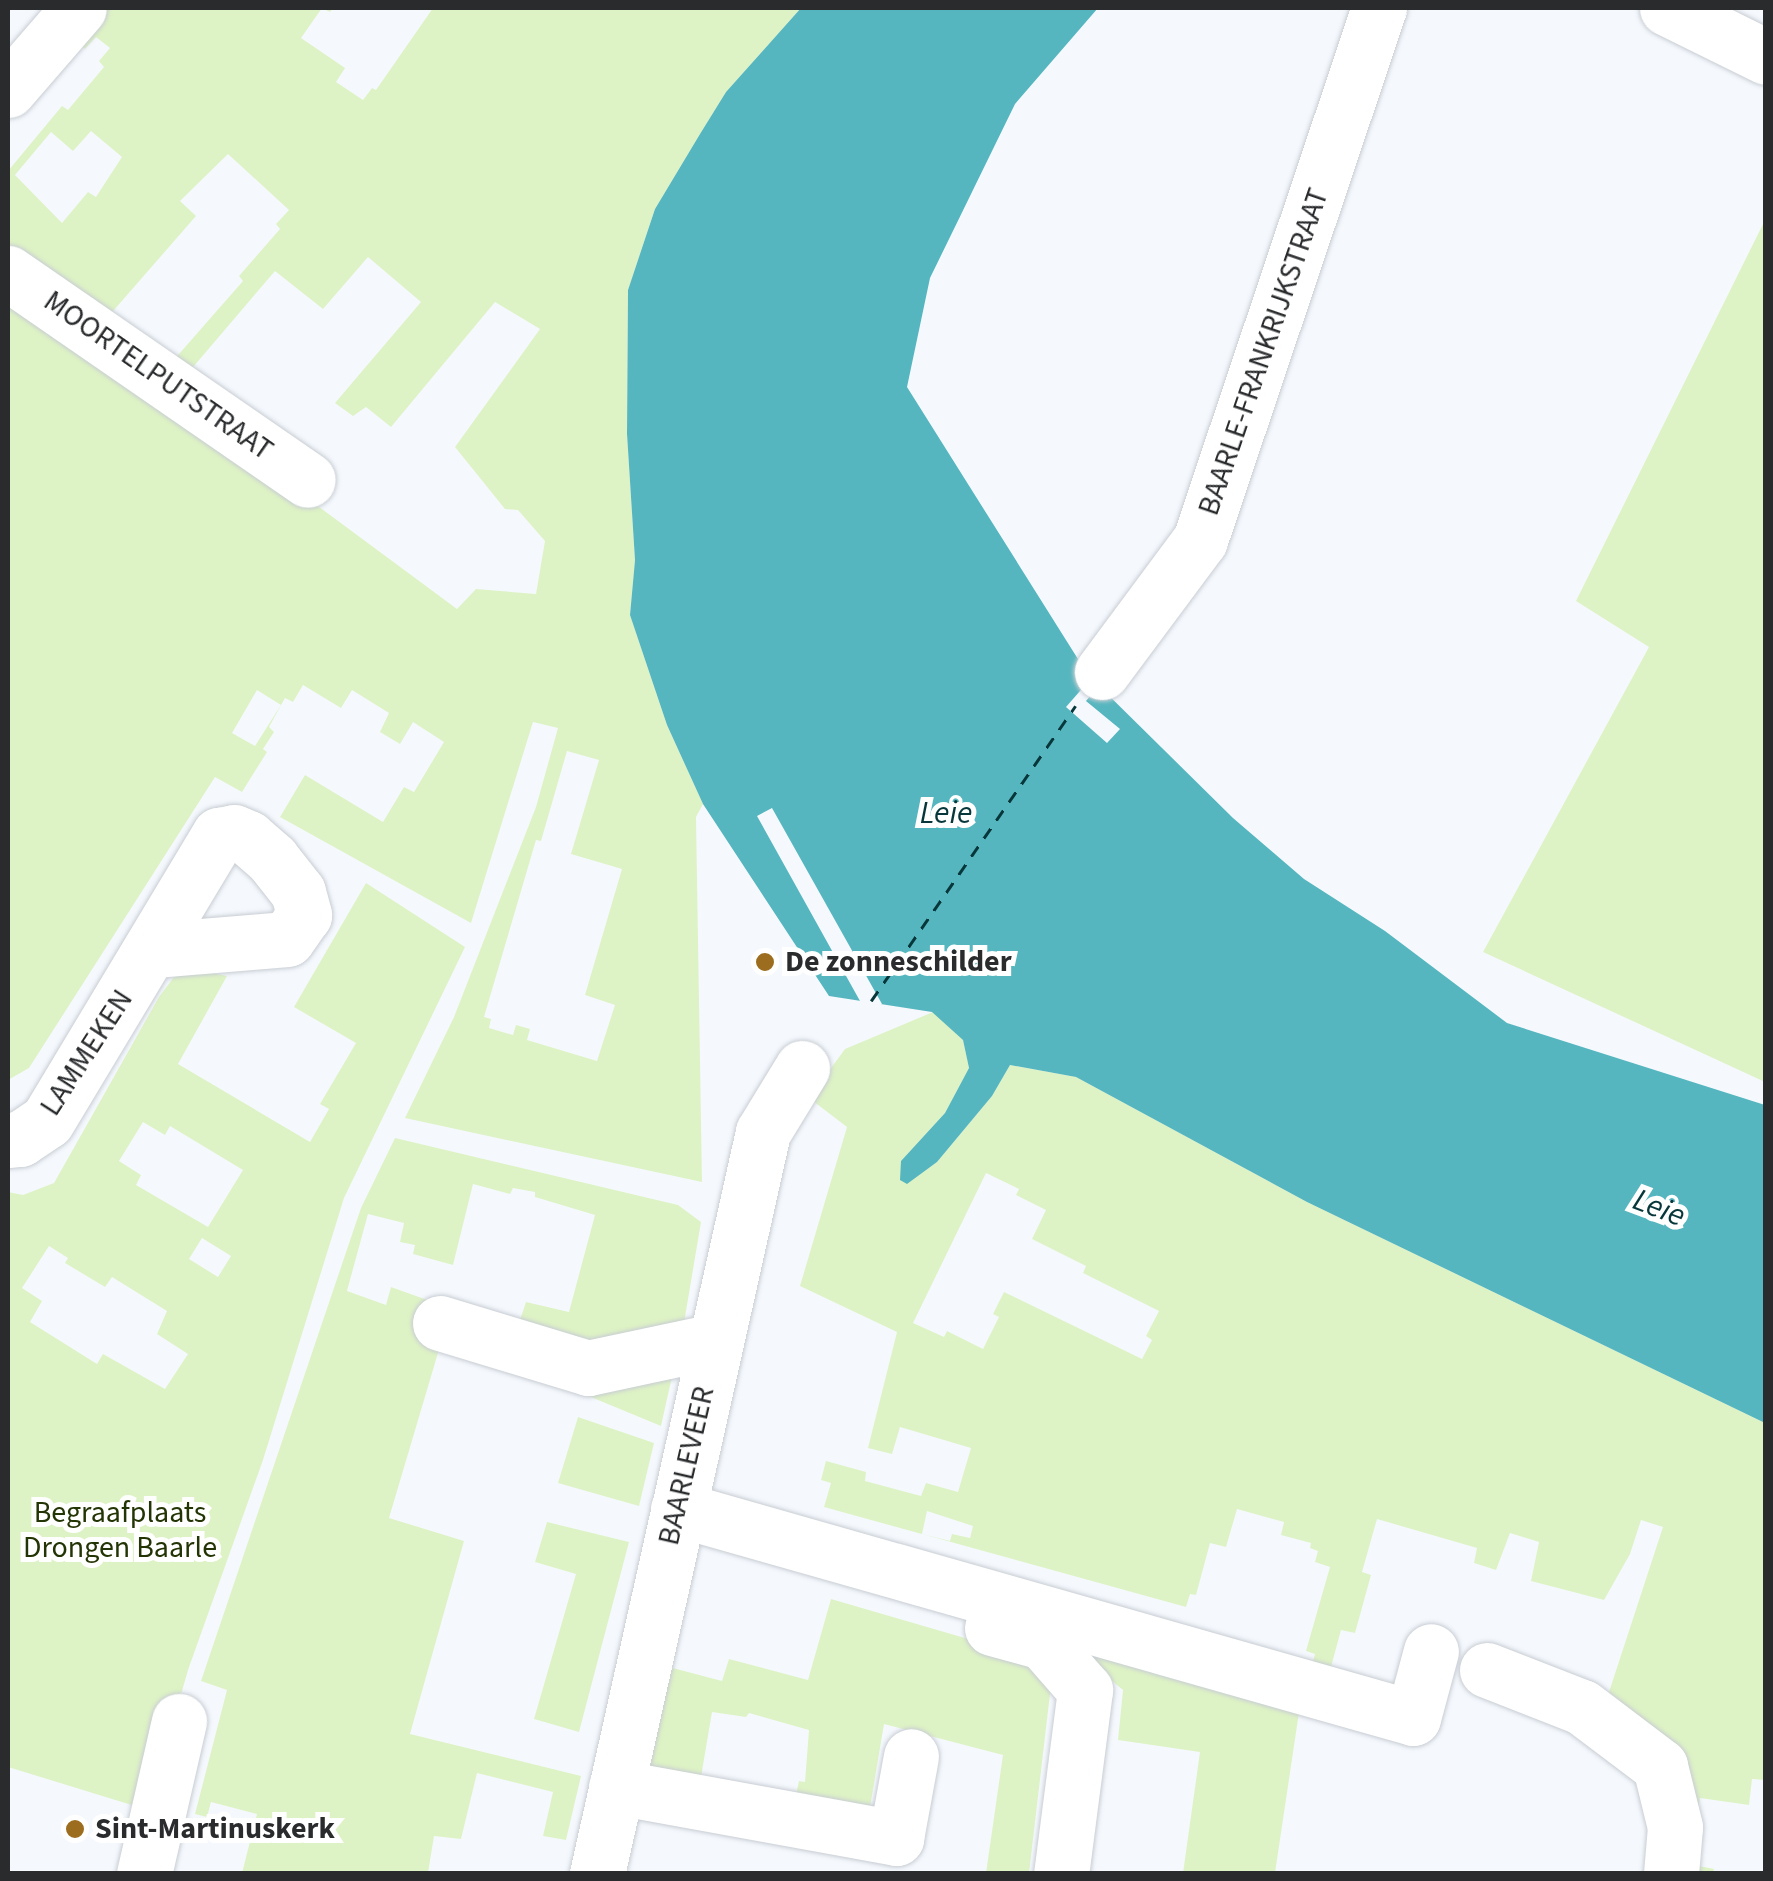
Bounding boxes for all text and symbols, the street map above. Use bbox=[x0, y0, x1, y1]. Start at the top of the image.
street label: BAARLE-FRANKRIJKSTRAAT bbox=[1191, 184, 1337, 520]
street label: MOORTELPUTSTRAAT bbox=[37, 283, 279, 469]
water label: Leie bbox=[920, 794, 972, 832]
place label: De zonneschilder bbox=[785, 944, 1012, 980]
marker: De zonneschilder bbox=[754, 951, 776, 973]
street label: LAMMEKEN bbox=[33, 983, 141, 1123]
water label: Leie bbox=[1628, 1181, 1690, 1235]
street label: BAARLEVEER bbox=[651, 1383, 723, 1549]
park label: Begraafplaats Drongen Baarle bbox=[23, 1495, 217, 1566]
place label: Sint-Martinuskerk bbox=[95, 1811, 335, 1847]
marker: Sint-Martinuskerk bbox=[64, 1818, 86, 1840]

